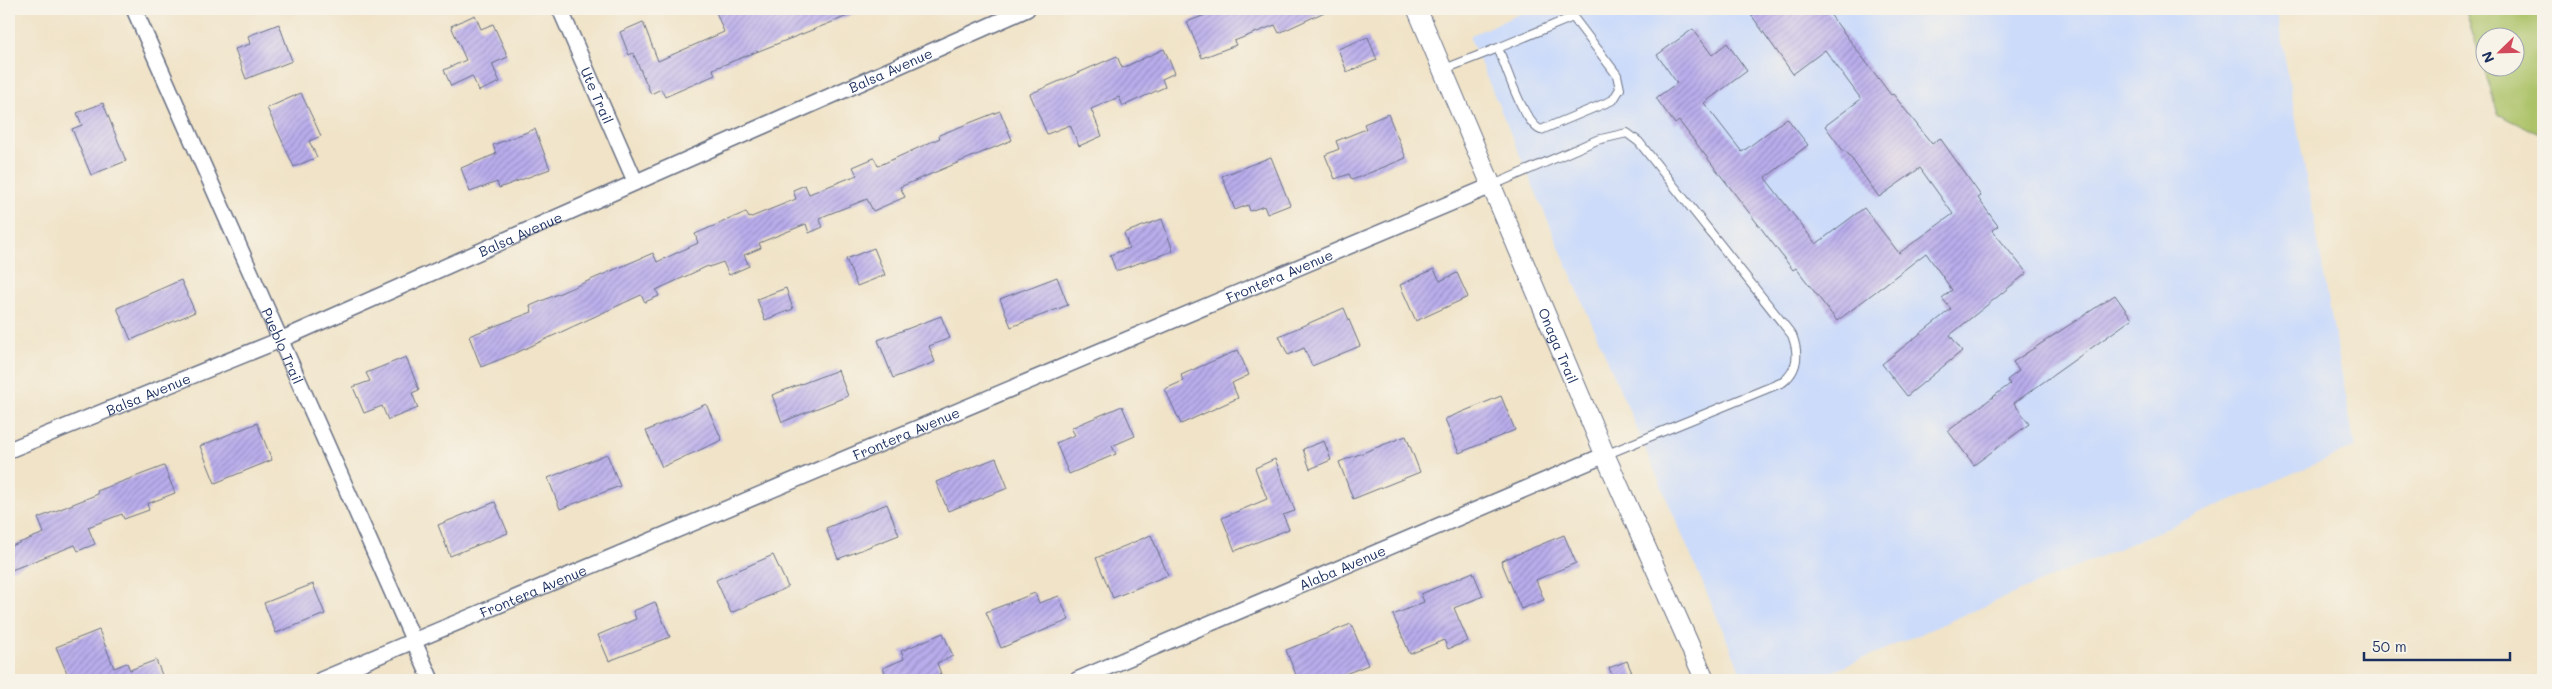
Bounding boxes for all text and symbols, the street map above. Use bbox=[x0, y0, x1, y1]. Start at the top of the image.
north arrow bbox=[2474, 28, 2524, 78]
street label: Balsa Avenue bbox=[846, 43, 935, 96]
text: N bbox=[2477, 49, 2498, 66]
street label: Ute Trail bbox=[577, 64, 618, 126]
street label: Balsa Avenue bbox=[475, 207, 565, 260]
street label: Frontera Avenue bbox=[1223, 244, 1336, 306]
street label: Pueblo Trail bbox=[258, 304, 308, 387]
street label: Onaga Trail bbox=[1534, 305, 1583, 386]
street label: Balsa Avenue bbox=[103, 368, 193, 419]
street label: Frontera Avenue bbox=[850, 402, 962, 464]
street label: Alaba Avenue bbox=[1296, 540, 1388, 594]
street label: Frontera Avenue bbox=[476, 560, 589, 622]
scale bar bbox=[2364, 629, 2511, 661]
text: 50 m bbox=[2372, 636, 2407, 656]

